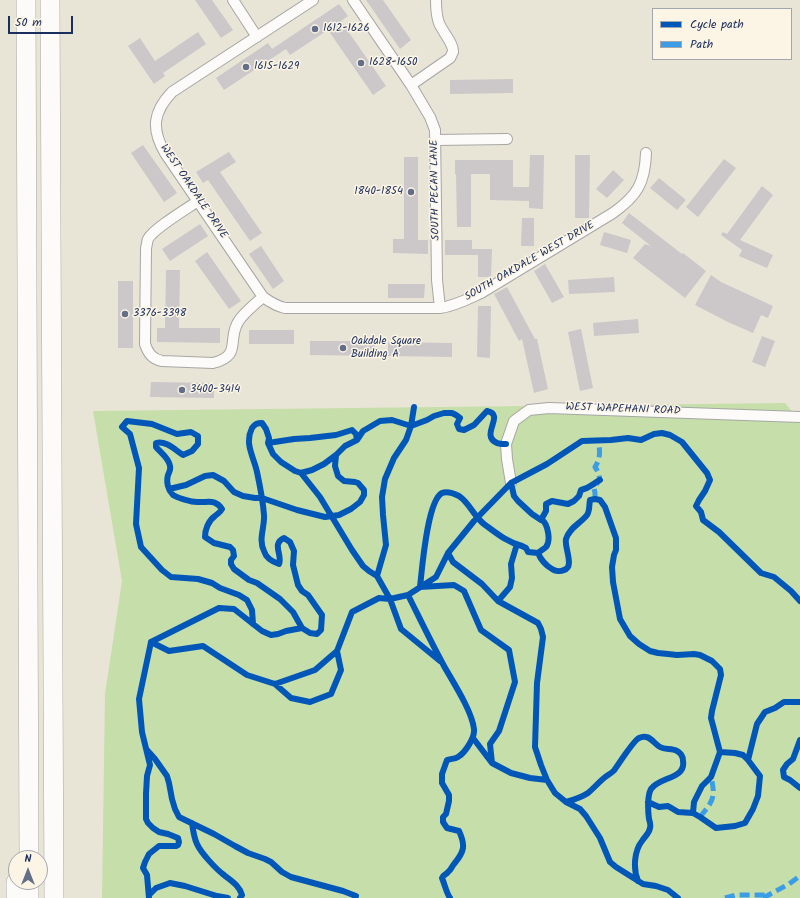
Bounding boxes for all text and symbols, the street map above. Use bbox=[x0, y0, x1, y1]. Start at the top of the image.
scale bar bbox=[10, 8, 75, 34]
legend bbox=[652, 8, 792, 60]
text: 50 m bbox=[15, 13, 42, 32]
text: Cycle path bbox=[690, 15, 744, 34]
place label: 1612-1626 bbox=[323, 22, 370, 36]
marker: 1612-1626 bbox=[310, 24, 320, 34]
text: Path bbox=[690, 35, 713, 54]
place label: 1628-1650 bbox=[369, 56, 418, 70]
marker: 1628-1650 bbox=[356, 58, 366, 68]
place label: 1615-1629 bbox=[254, 60, 299, 74]
marker: 1615-1629 bbox=[241, 62, 251, 72]
street label: SOUTH PECAN LANE bbox=[429, 139, 443, 241]
street label: WEST OAKDALE DRIVE bbox=[157, 142, 229, 242]
place label: 1840-1854 bbox=[354, 185, 403, 199]
marker: 1840-1854 bbox=[406, 187, 416, 197]
street label: SOUTH OAKDALE WEST DRIVE bbox=[463, 219, 597, 305]
place label: 3376-3398 bbox=[133, 307, 186, 321]
marker: 3376-3398 bbox=[120, 309, 130, 319]
place label: Oakdale Square Building A bbox=[351, 335, 421, 361]
marker: Oakdale Square Building A bbox=[338, 343, 348, 353]
place label: 3400-3414 bbox=[190, 383, 240, 397]
marker: 3400-3414 bbox=[177, 385, 187, 395]
street label: WEST WAPEHANI ROAD bbox=[565, 401, 681, 419]
north arrow bbox=[8, 850, 48, 890]
text: N bbox=[25, 850, 31, 868]

